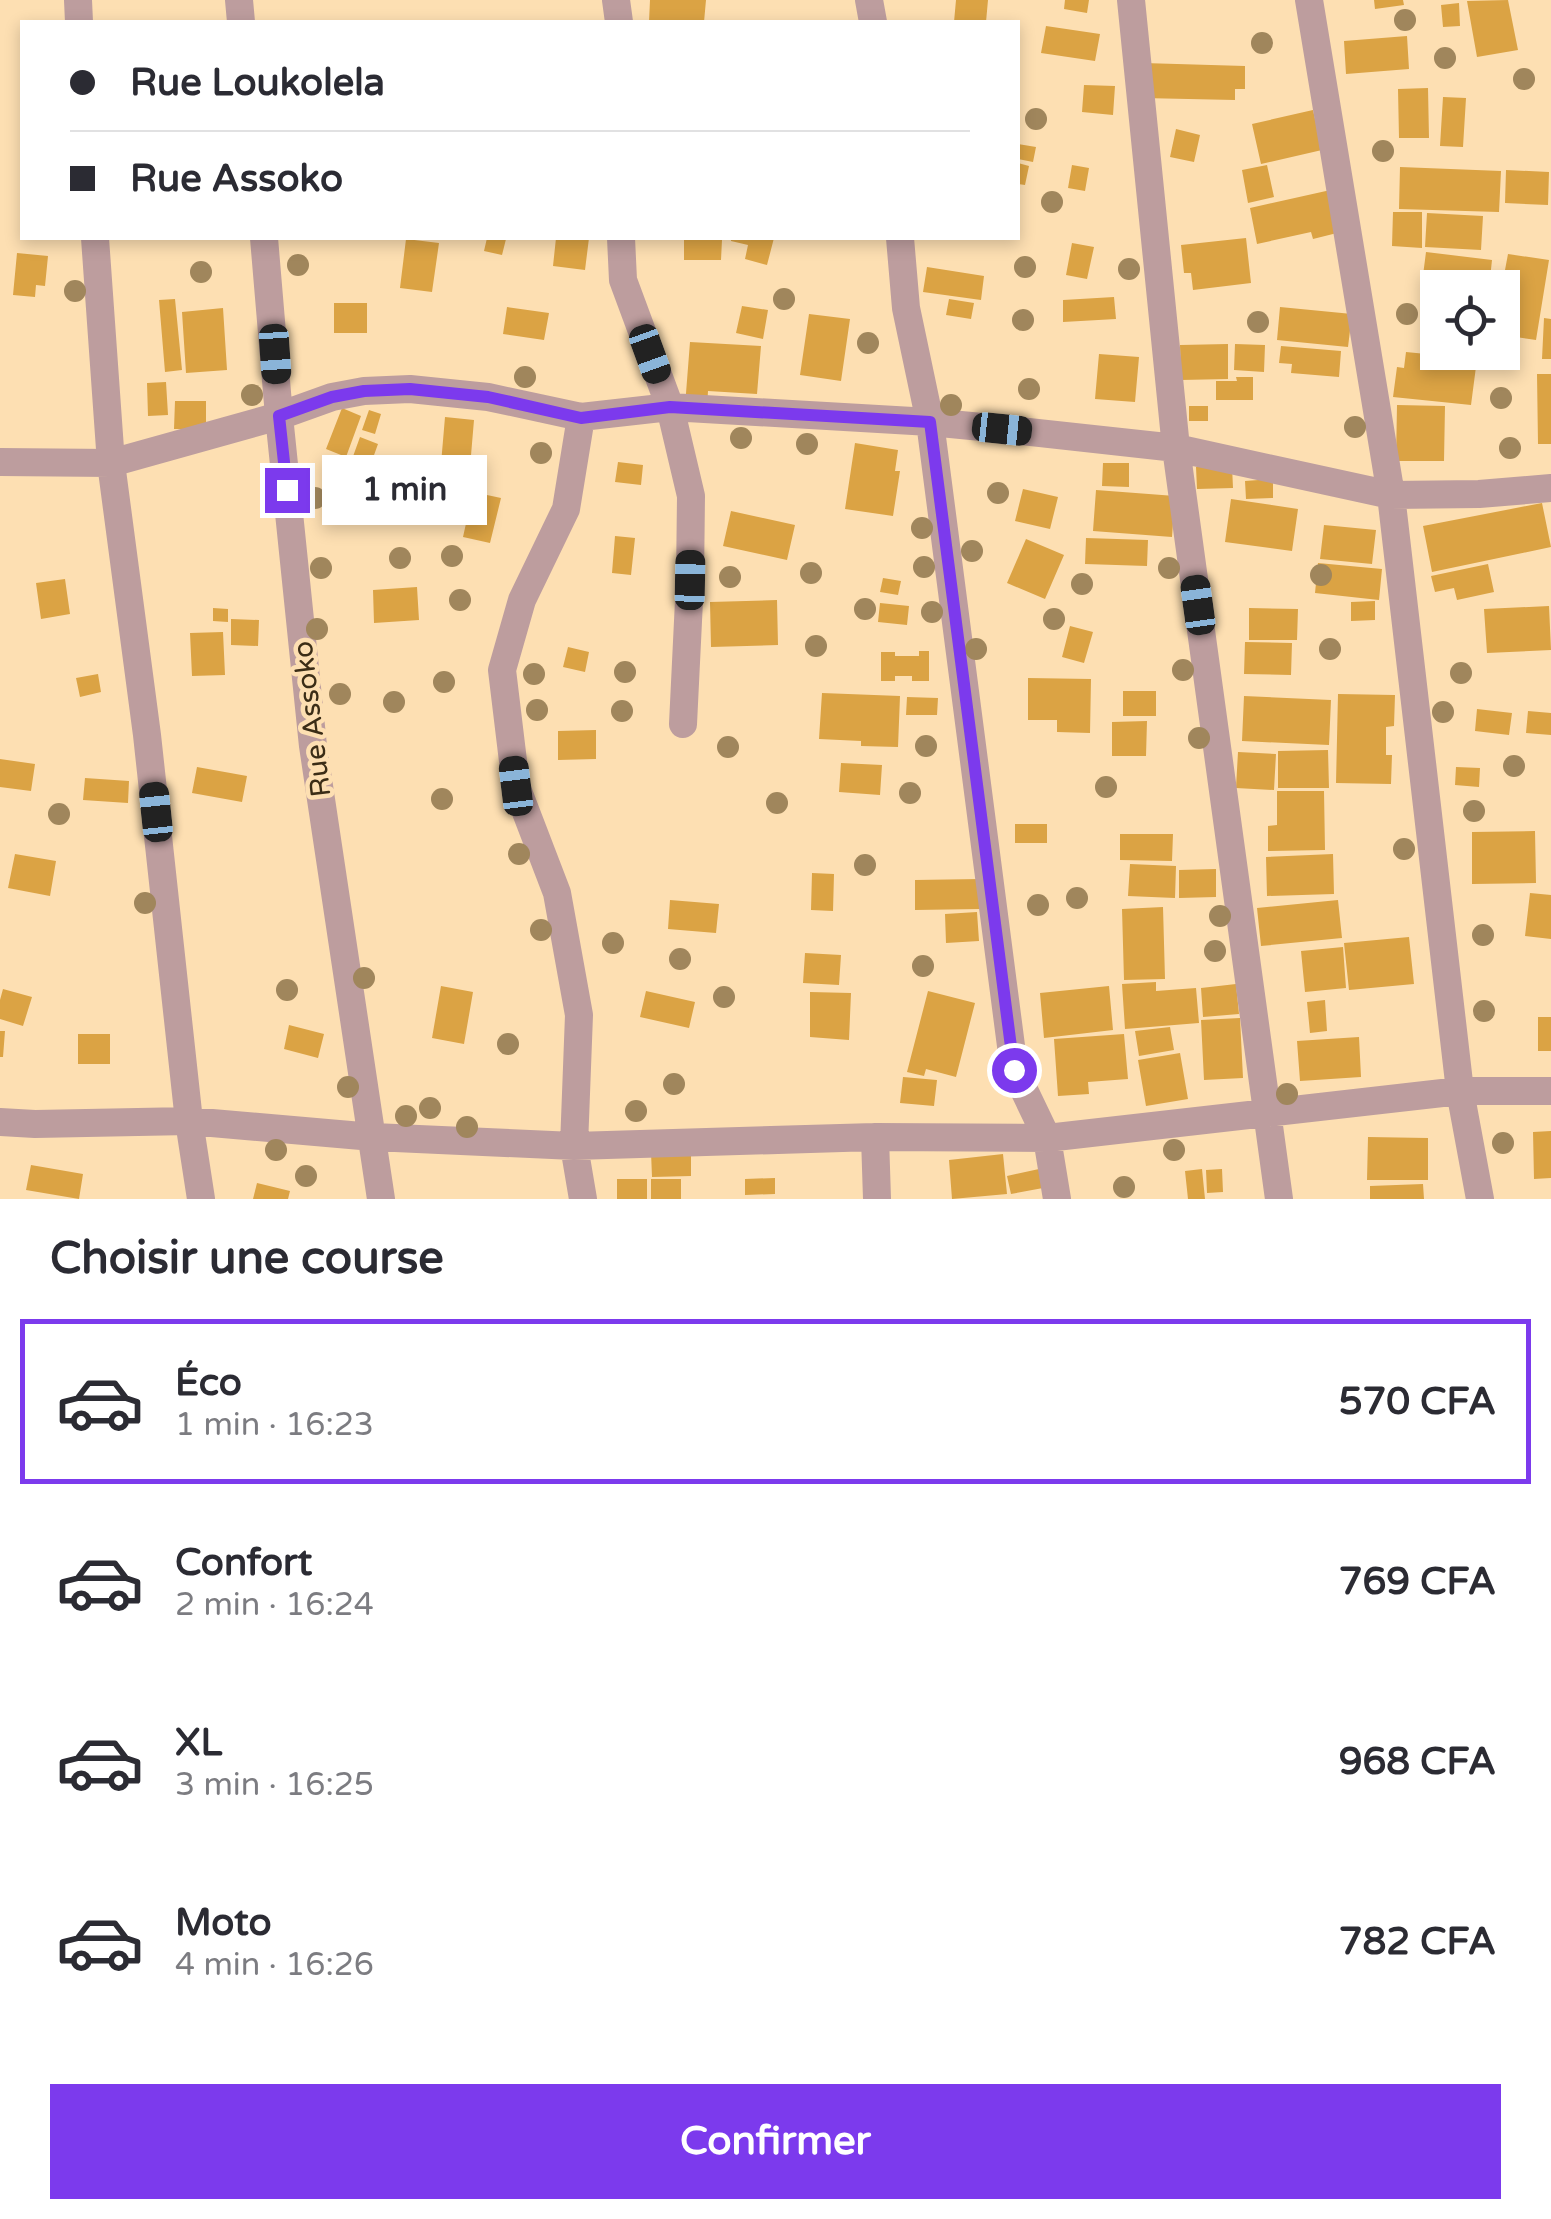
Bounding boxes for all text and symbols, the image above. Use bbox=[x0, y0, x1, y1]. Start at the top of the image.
text: Rue Loukolela bbox=[130, 60, 385, 106]
text: Rue Assoko bbox=[130, 156, 343, 202]
map controls bbox=[1420, 270, 1520, 370]
button: locate bbox=[1420, 270, 1520, 370]
car bbox=[626, 321, 674, 387]
car bbox=[258, 323, 292, 385]
car bbox=[971, 411, 1033, 447]
callout: 1 min bbox=[322, 455, 487, 525]
route end bbox=[265, 468, 310, 513]
text: 1 min bbox=[362, 471, 447, 509]
car bbox=[674, 550, 706, 610]
car bbox=[1179, 573, 1217, 637]
street label: Rue Assoko bbox=[286, 639, 338, 799]
car bbox=[497, 754, 535, 818]
car bbox=[138, 781, 174, 843]
route start bbox=[992, 1048, 1037, 1093]
text: Choisir une course bbox=[50, 1232, 444, 1286]
icon: car bbox=[55, 1357, 145, 1447]
text: Éco bbox=[175, 1360, 242, 1406]
text: 570 CFA bbox=[1339, 1379, 1496, 1425]
text: 1 min · 16:23 bbox=[175, 1406, 374, 1444]
icon: car bbox=[55, 1537, 145, 1627]
text: Confort bbox=[175, 1540, 312, 1586]
text: 769 CFA bbox=[1339, 1559, 1496, 1605]
text: 2 min · 16:24 bbox=[175, 1586, 374, 1624]
icon: car bbox=[55, 1717, 145, 1807]
text: XL bbox=[175, 1720, 222, 1766]
text: 968 CFA bbox=[1339, 1739, 1496, 1785]
text: 3 min · 16:25 bbox=[175, 1766, 374, 1804]
icon: car bbox=[55, 1897, 145, 1987]
text: Moto bbox=[175, 1900, 271, 1946]
text: 782 CFA bbox=[1339, 1919, 1496, 1965]
text: 4 min · 16:26 bbox=[175, 1946, 374, 1984]
button: Confirmer bbox=[50, 2084, 1501, 2199]

